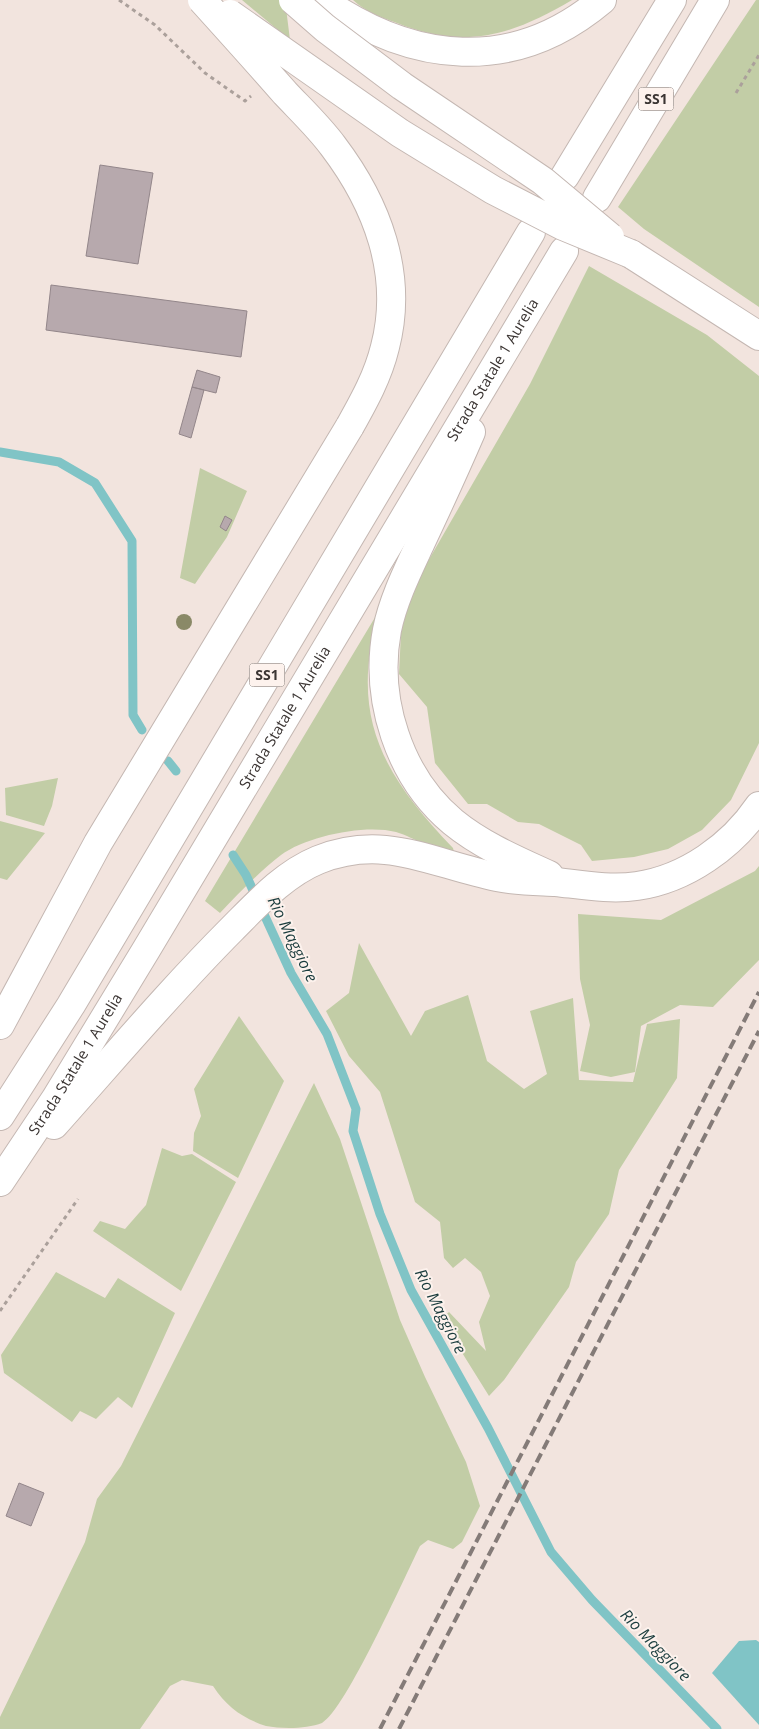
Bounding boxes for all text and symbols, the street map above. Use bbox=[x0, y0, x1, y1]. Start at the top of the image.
road number: SS1 bbox=[638, 88, 674, 110]
street label: Strada Statale 1 Aurelia bbox=[442, 294, 542, 445]
street label: Strada Statale 1 Aurelia bbox=[234, 642, 335, 792]
road number: SS1 bbox=[250, 664, 284, 686]
water label: Rio Maggiore bbox=[263, 893, 323, 986]
street label: Strada Statale 1 Aurelia bbox=[23, 989, 126, 1138]
water label: Rio Maggiore bbox=[410, 1265, 472, 1357]
water label: Rio Maggiore bbox=[616, 1604, 696, 1686]

